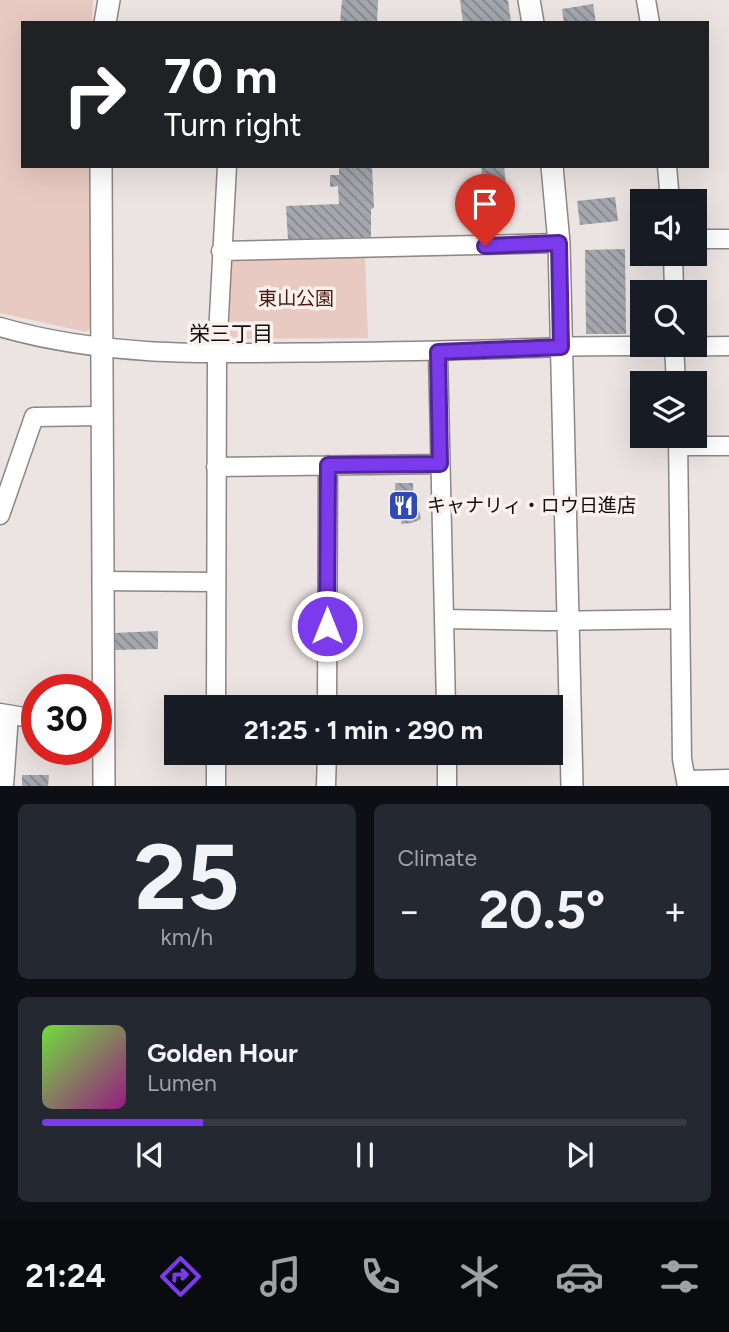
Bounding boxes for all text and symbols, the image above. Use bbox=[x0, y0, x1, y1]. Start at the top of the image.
text: 70 m bbox=[164, 46, 277, 105]
icon: right bbox=[49, 49, 140, 140]
text: Turn right bbox=[164, 106, 302, 144]
pin bbox=[455, 174, 515, 246]
icon: arrive bbox=[466, 185, 504, 223]
map controls bbox=[630, 189, 707, 448]
button: sound bbox=[630, 189, 707, 266]
button: search bbox=[630, 280, 707, 357]
park label: 東山公園 bbox=[258, 287, 334, 310]
district label: 栄三丁目 bbox=[189, 321, 273, 346]
button: layers bbox=[630, 371, 707, 448]
restaurant icon: キャナリィ・ロウ日進店 bbox=[387, 488, 421, 522]
place label: キャナリィ・ロウ日進店 bbox=[427, 494, 636, 517]
position arrow bbox=[290, 589, 364, 663]
speed limit sign: 30 bbox=[21, 674, 112, 765]
text: 21:25 · 1 min · 290 m bbox=[244, 714, 483, 746]
text: 25 bbox=[134, 823, 240, 932]
text: Climate bbox=[398, 844, 477, 872]
text: 20.5° bbox=[479, 879, 606, 941]
text: − bbox=[398, 888, 421, 934]
text: + bbox=[663, 888, 687, 934]
text: km/h bbox=[160, 923, 213, 951]
text: Golden Hour bbox=[147, 1037, 298, 1069]
text: Lumen bbox=[147, 1069, 217, 1097]
icon: previous bbox=[131, 1136, 169, 1174]
icon: pause bbox=[346, 1136, 384, 1174]
icon: next bbox=[561, 1136, 599, 1174]
icon: directions bbox=[156, 1252, 205, 1301]
icon: music bbox=[256, 1252, 305, 1301]
icon: phone bbox=[356, 1252, 405, 1301]
icon: climate bbox=[455, 1252, 504, 1301]
icon: car bbox=[555, 1252, 604, 1301]
icon: filters bbox=[655, 1252, 704, 1301]
text: 21:24 bbox=[25, 1257, 106, 1295]

